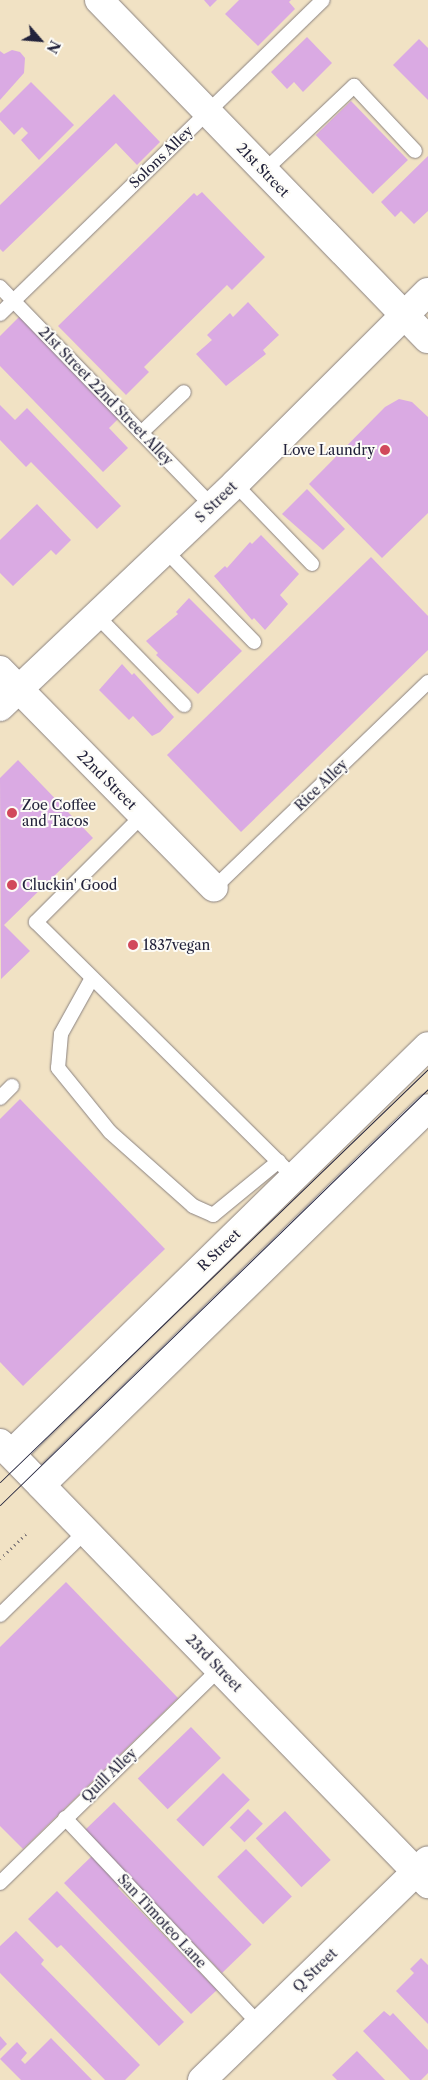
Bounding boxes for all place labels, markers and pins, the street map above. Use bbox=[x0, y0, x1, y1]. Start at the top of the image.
place label: Love Laundry bbox=[283, 442, 375, 458]
marker: Love Laundry bbox=[379, 444, 391, 456]
place label: Zoe Coffee and Tacos bbox=[22, 797, 96, 830]
marker: Zoe Coffee and Tacos bbox=[6, 807, 18, 819]
place label: Cluckin' Good bbox=[22, 877, 118, 893]
marker: Cluckin' Good bbox=[6, 879, 18, 891]
place label: 1837vegan bbox=[143, 937, 210, 953]
marker: 1837vegan bbox=[127, 939, 139, 951]

